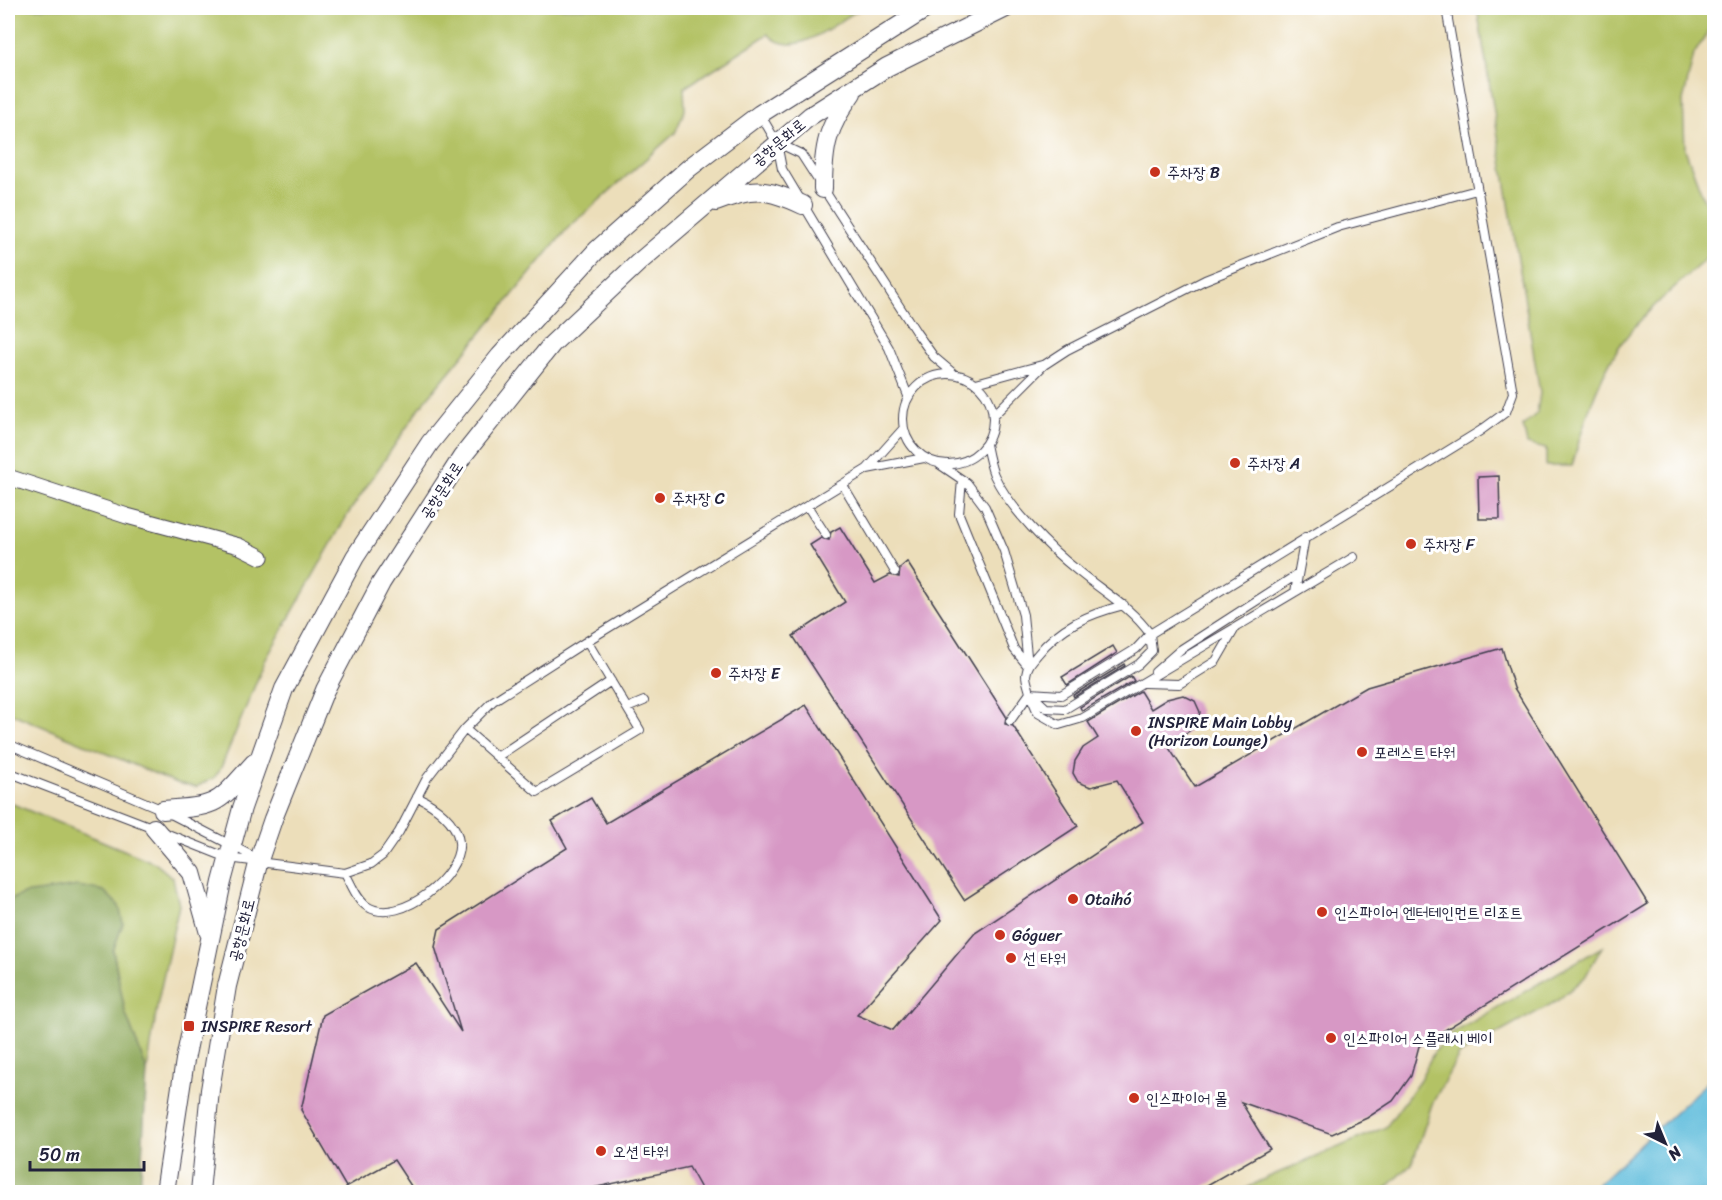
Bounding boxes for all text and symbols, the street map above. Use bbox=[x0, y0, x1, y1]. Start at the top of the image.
street label: 공항문화로 bbox=[744, 111, 812, 174]
place label: 주차장 B bbox=[1167, 158, 1220, 187]
marker: 주차장 B bbox=[1148, 165, 1162, 179]
place label: 주차장 A bbox=[1247, 449, 1300, 478]
street label: 공항문화로 bbox=[412, 455, 471, 525]
marker: 주차장 A bbox=[1228, 456, 1242, 470]
place label: 주차장 C bbox=[672, 484, 725, 513]
marker: 주차장 C bbox=[653, 491, 667, 505]
place label: 주차장 F bbox=[1423, 530, 1476, 559]
marker: 주차장 F bbox=[1404, 537, 1418, 551]
place label: 주차장 E bbox=[728, 659, 781, 688]
marker: 주차장 E bbox=[709, 666, 723, 680]
place label: INSPIRE Main Lobby (Horizon Lounge) bbox=[1147, 708, 1293, 755]
marker: INSPIRE Main Lobby (Horizon Lounge) bbox=[1129, 724, 1143, 738]
place label: 포레스트 타워 bbox=[1374, 738, 1455, 767]
marker: 포레스트 타워 bbox=[1355, 745, 1369, 759]
place label: Otaihó bbox=[1085, 885, 1132, 914]
marker: Otaihó bbox=[1066, 892, 1080, 906]
street label: 공항문화로 bbox=[220, 895, 263, 965]
place label: 인스파이어 엔터테인먼트 리조트 bbox=[1334, 898, 1523, 927]
marker: 인스파이어 엔터테인먼트 리조트 bbox=[1315, 905, 1329, 919]
place label: Góguer bbox=[1012, 921, 1063, 950]
marker: Góguer bbox=[993, 928, 1007, 942]
place label: 선 타워 bbox=[1023, 944, 1066, 973]
marker: 선 타워 bbox=[1004, 951, 1018, 965]
place label: INSPIRE Resort bbox=[200, 1012, 312, 1041]
marker: INSPIRE Resort bbox=[182, 1019, 196, 1033]
place label: 인스파이어 스플래시 베이 bbox=[1343, 1024, 1493, 1053]
marker: 인스파이어 스플래시 베이 bbox=[1324, 1031, 1338, 1045]
place label: 인스파이어 몰 bbox=[1146, 1084, 1227, 1113]
marker: 인스파이어 몰 bbox=[1127, 1091, 1141, 1105]
north arrow bbox=[1635, 1113, 1695, 1173]
scale bar bbox=[30, 1134, 144, 1172]
place label: 오션 타워 bbox=[613, 1137, 669, 1166]
text: 50 m bbox=[39, 1139, 80, 1171]
text: N bbox=[1660, 1139, 1690, 1169]
marker: 오션 타워 bbox=[594, 1144, 608, 1158]

